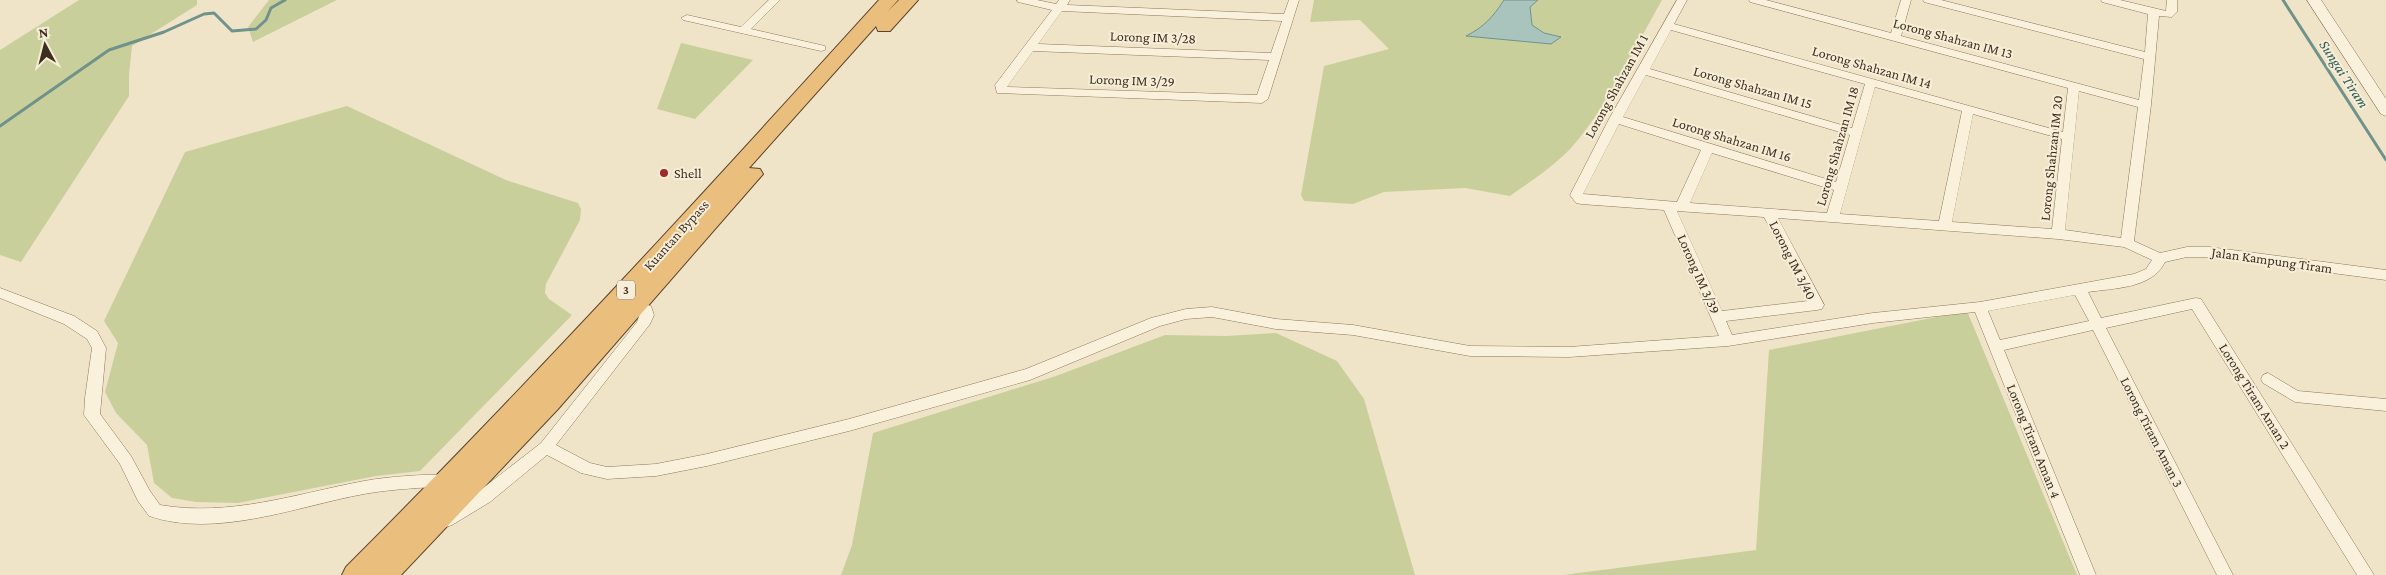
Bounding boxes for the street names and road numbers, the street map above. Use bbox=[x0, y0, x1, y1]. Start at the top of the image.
street label: Lorong Shahzan IM 13 bbox=[1892, 14, 2014, 62]
street label: Lorong IM 3/28 bbox=[1110, 28, 1196, 46]
street label: Lorong Shahzan IM 1 bbox=[1581, 31, 1651, 141]
street label: Lorong Shahzan IM 14 bbox=[1810, 42, 1934, 92]
street label: Lorong Shahzan IM 15 bbox=[1692, 62, 1814, 112]
street label: Lorong IM 3/29 bbox=[1089, 71, 1175, 89]
street label: Lorong Shahzan IM 18 bbox=[1812, 84, 1862, 208]
street label: Lorong Shahzan IM 20 bbox=[2036, 94, 2066, 222]
street label: Lorong Shahzan IM 16 bbox=[1671, 113, 1793, 165]
street label: Kuantan Bypass bbox=[640, 196, 712, 274]
street label: Lorong IM 3/40 bbox=[1766, 218, 1820, 302]
street label: Lorong IM 3/39 bbox=[1674, 232, 1724, 316]
street label: Jalan Kampung Tiram bbox=[2209, 243, 2333, 276]
road number: 3 bbox=[617, 280, 635, 300]
street label: Lorong Tiram Aman 2 bbox=[2216, 340, 2294, 452]
street label: Lorong Tiram Aman 3 bbox=[2117, 374, 2187, 490]
street label: Lorong Tiram Aman 4 bbox=[2004, 382, 2064, 500]

